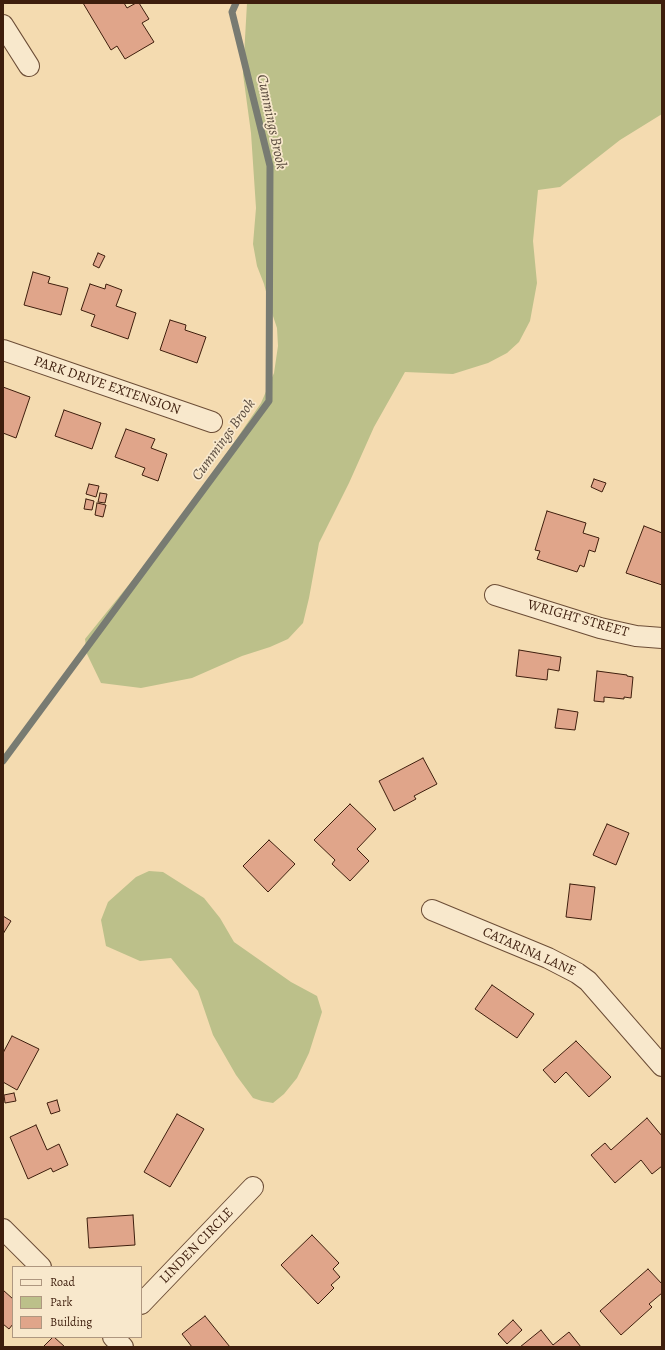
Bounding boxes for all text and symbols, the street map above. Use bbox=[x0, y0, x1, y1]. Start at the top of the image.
water label: Cummings Brook bbox=[252, 73, 290, 171]
street label: PARK DRIVE EXTENSION bbox=[31, 353, 183, 419]
water label: Cummings Brook bbox=[188, 396, 260, 484]
street label: WRIGHT STREET bbox=[525, 597, 631, 641]
street label: CATARINA LANE bbox=[480, 924, 578, 980]
street label: LINDEN CIRCLE bbox=[157, 1205, 237, 1287]
legend bbox=[12, 1266, 142, 1338]
text: Road bbox=[50, 1274, 75, 1290]
text: Park bbox=[50, 1294, 73, 1310]
text: Building bbox=[50, 1314, 92, 1330]

